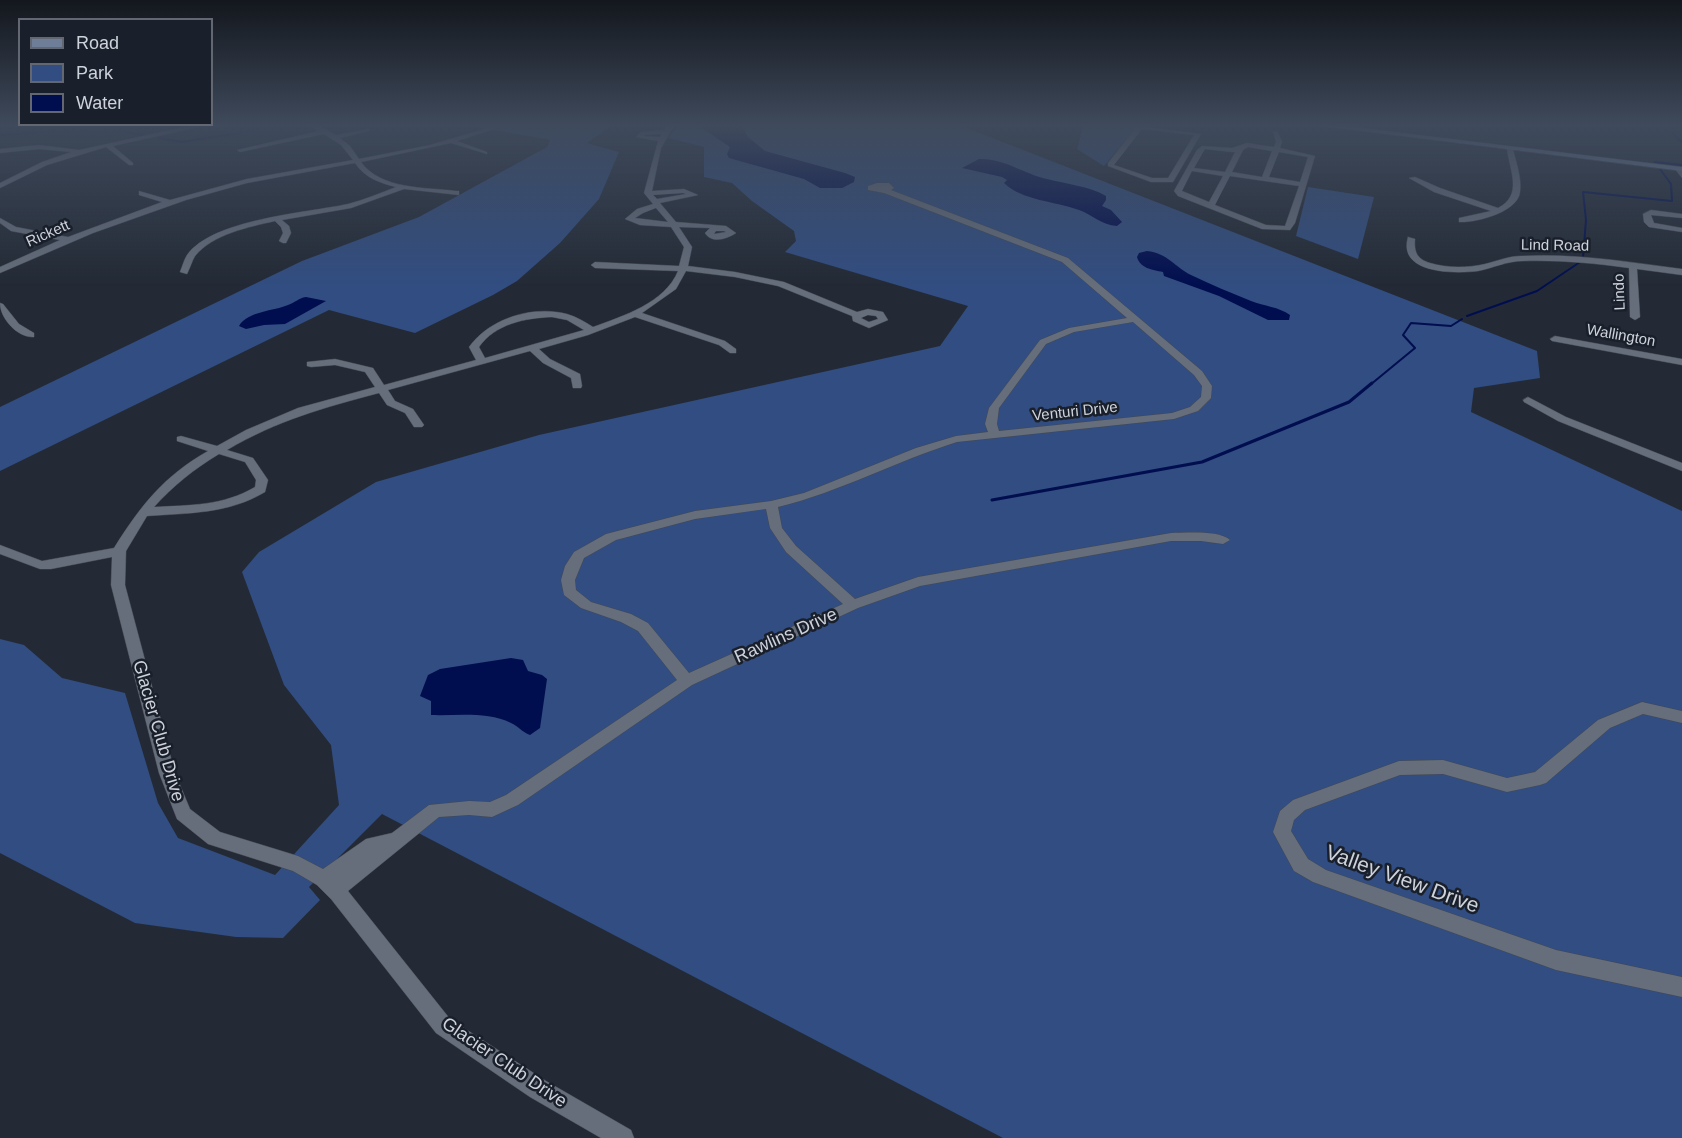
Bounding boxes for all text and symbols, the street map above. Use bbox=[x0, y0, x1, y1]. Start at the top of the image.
legend bbox=[18, 18, 213, 126]
text: Road bbox=[76, 33, 119, 53]
text: Park bbox=[76, 63, 113, 83]
text: Water bbox=[76, 93, 123, 113]
street label: Rickett bbox=[23, 216, 73, 252]
street label: Lind Road bbox=[1521, 236, 1589, 256]
street label: Lindo bbox=[1610, 273, 1630, 311]
street label: Wallington bbox=[1585, 321, 1657, 351]
street label: Venturi Drive bbox=[1031, 399, 1119, 425]
street label: Rawlins Drive bbox=[731, 604, 841, 668]
street label: Glacier Club Drive bbox=[127, 658, 189, 804]
street label: Valley View Drive bbox=[1322, 841, 1482, 919]
street label: Glacier Club Drive bbox=[437, 1013, 571, 1113]

